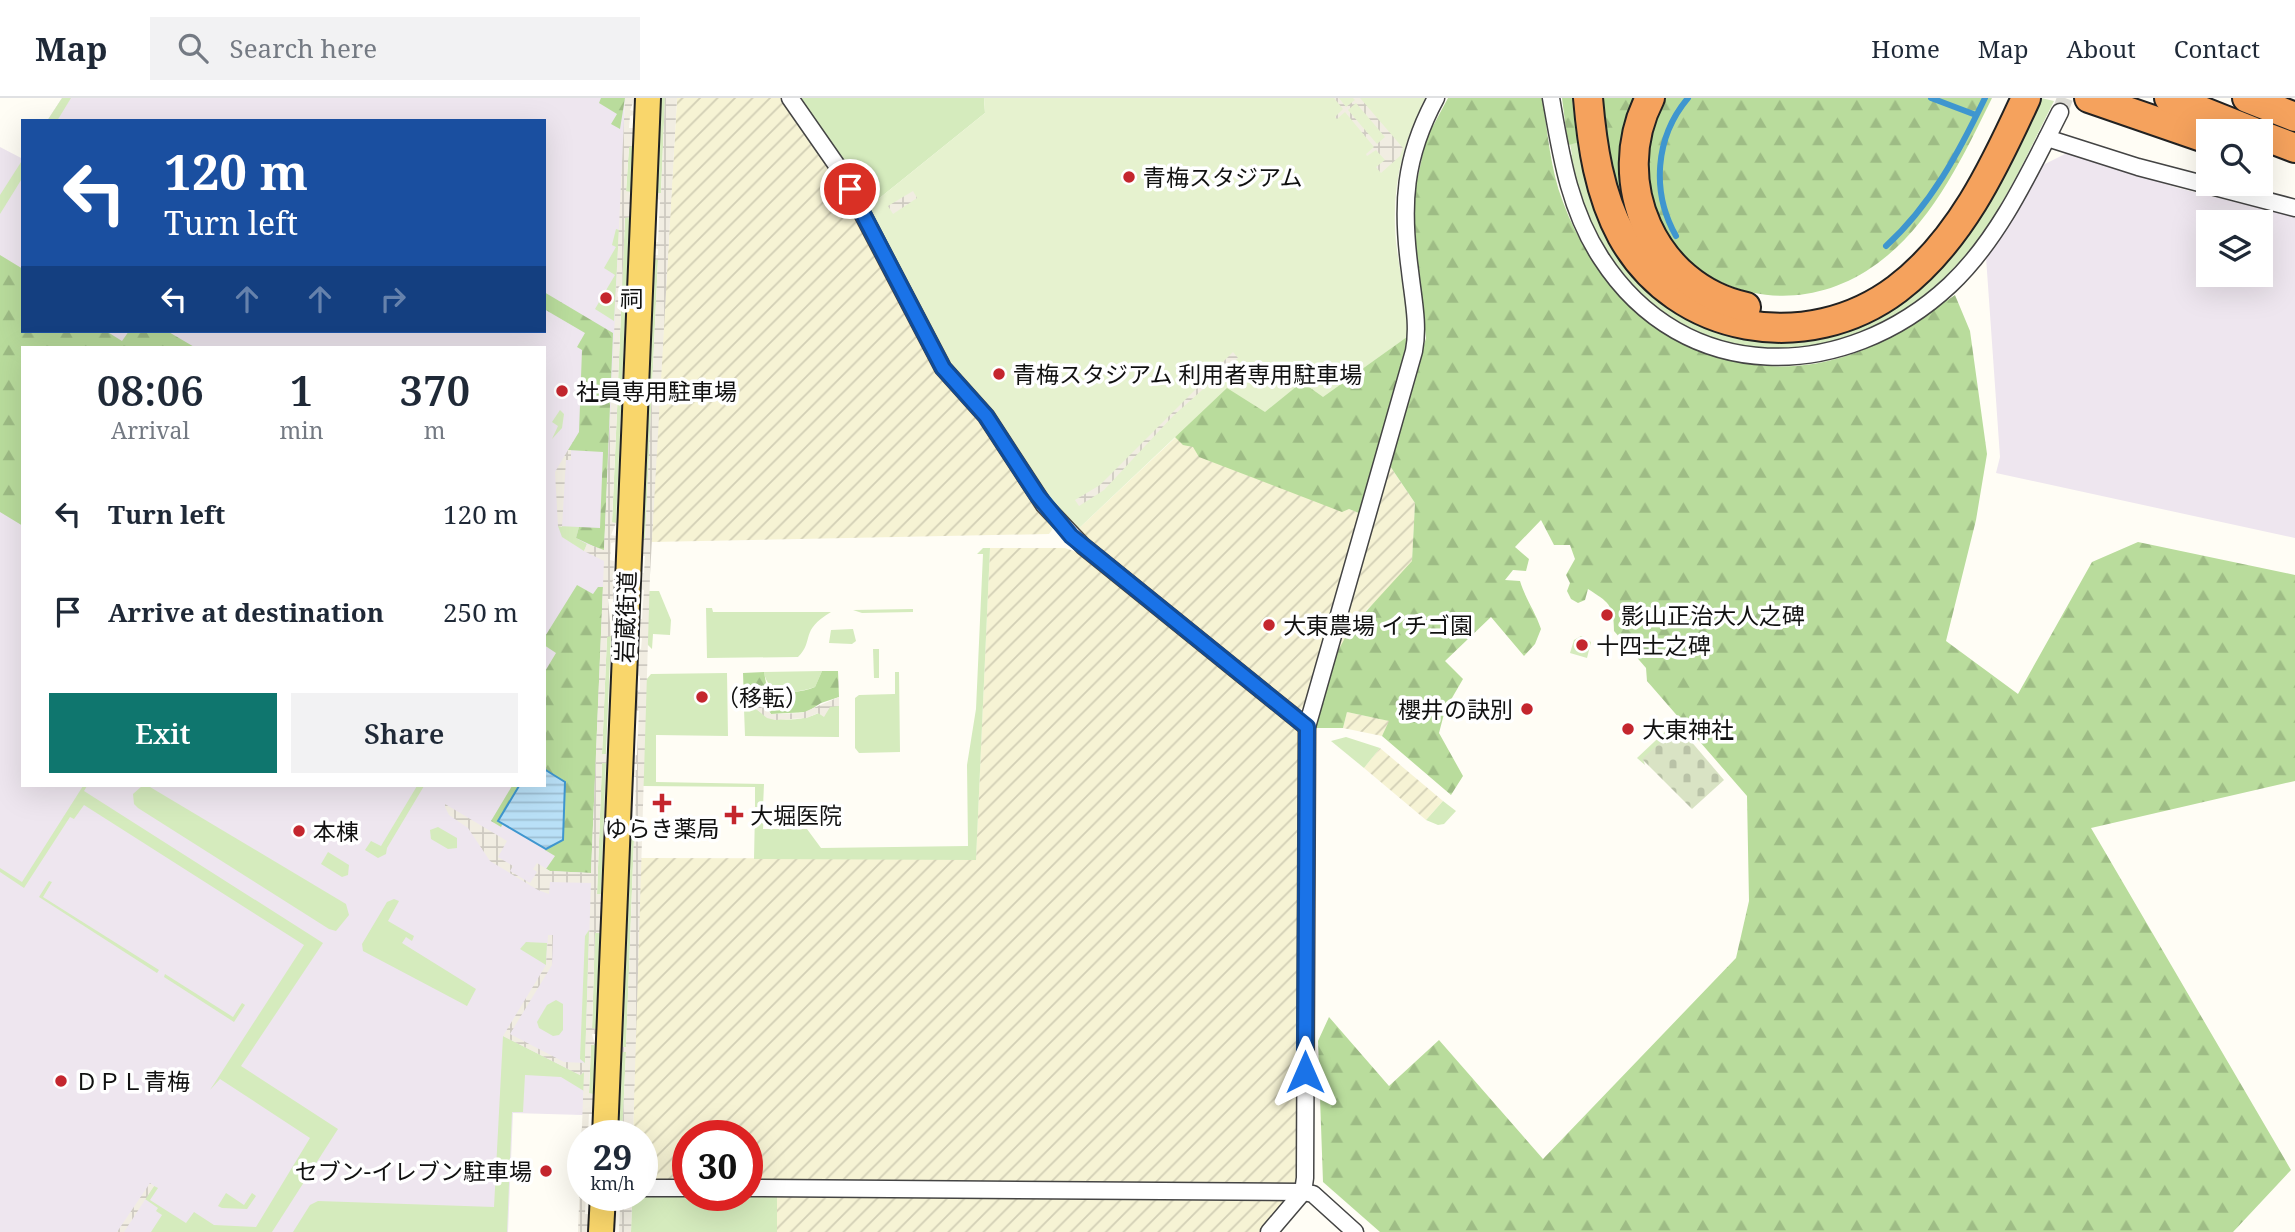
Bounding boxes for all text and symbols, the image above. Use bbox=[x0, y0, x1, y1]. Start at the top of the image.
search box bbox=[150, 17, 640, 80]
text: Map bbox=[35, 26, 108, 71]
icon: search bbox=[174, 29, 212, 67]
text: Search here bbox=[230, 30, 377, 66]
text: Home bbox=[1871, 32, 1940, 65]
text: Map bbox=[1978, 32, 2029, 65]
text: About bbox=[2067, 32, 2136, 65]
text: Contact bbox=[2174, 32, 2260, 65]
map controls bbox=[2196, 119, 2273, 287]
button: search bbox=[2196, 119, 2273, 196]
text: 120 m bbox=[164, 138, 308, 204]
icon: left bbox=[49, 147, 140, 238]
pin bbox=[820, 159, 880, 219]
place label: 青梅スタジアム bbox=[1143, 161, 1302, 193]
marker: 青梅スタジアム bbox=[1121, 169, 1137, 185]
icon: arrive bbox=[831, 170, 869, 208]
text: Turn left bbox=[164, 201, 298, 244]
button: layers bbox=[2196, 210, 2273, 287]
icon: left bbox=[155, 280, 193, 318]
icon: ahead bbox=[228, 280, 266, 318]
icon: ahead bbox=[301, 280, 339, 318]
icon: right bbox=[374, 280, 412, 318]
place label: 祠 bbox=[620, 282, 643, 314]
marker: 祠 bbox=[598, 290, 614, 306]
place label: 青梅スタジアム 利用者専用駐車場 bbox=[1013, 358, 1362, 390]
text: 08:06 bbox=[97, 361, 204, 418]
text: 1 bbox=[290, 361, 313, 418]
text: 370 bbox=[399, 361, 470, 418]
marker: 青梅スタジアム 利用者専用駐車場 bbox=[991, 366, 1007, 382]
place label: 社員専用駐車場 bbox=[576, 375, 737, 407]
marker: 社員専用駐車場 bbox=[554, 383, 570, 399]
text: Arrival bbox=[111, 414, 190, 446]
text: min bbox=[280, 414, 324, 446]
text: m bbox=[424, 414, 446, 446]
icon: left bbox=[49, 495, 87, 533]
text: Turn left bbox=[108, 496, 225, 532]
text: 120 m bbox=[443, 496, 518, 532]
street label: 岩蔵街道 bbox=[607, 570, 643, 664]
icon: arrive bbox=[49, 593, 87, 631]
text: Arrive at destination bbox=[108, 594, 384, 630]
text: 250 m bbox=[443, 594, 518, 630]
place label: 影山正治大人之碑 bbox=[1621, 599, 1805, 631]
marker: 影山正治大人之碑 bbox=[1599, 607, 1615, 623]
place label: 大東農場 イチゴ園 bbox=[1283, 609, 1473, 641]
marker: 大東農場 イチゴ園 bbox=[1261, 617, 1277, 633]
place label: 十四士之碑 bbox=[1596, 629, 1711, 661]
marker: 十四士之碑 bbox=[1574, 637, 1590, 653]
place label: （移転） bbox=[716, 681, 808, 713]
marker: （移転） bbox=[694, 689, 710, 705]
button: Exit bbox=[49, 693, 277, 773]
button: Share bbox=[291, 693, 518, 773]
place label: 櫻井の訣別 bbox=[1398, 693, 1513, 725]
marker: 櫻井の訣別 bbox=[1519, 701, 1535, 717]
place label: 大東神社 bbox=[1642, 713, 1734, 745]
marker: 大東神社 bbox=[1620, 721, 1636, 737]
marker: ゆらき薬局 bbox=[654, 795, 670, 811]
place label: 大堀医院 bbox=[750, 799, 842, 831]
marker: 大堀医院 bbox=[724, 805, 744, 825]
place label: ゆらき薬局 bbox=[605, 812, 720, 844]
place label: 本棟 bbox=[313, 815, 359, 847]
marker: 本棟 bbox=[291, 823, 307, 839]
position arrow bbox=[1268, 1035, 1342, 1109]
place label: ＤＰＬ青梅 bbox=[75, 1065, 190, 1097]
marker: ＤＰＬ青梅 bbox=[53, 1073, 69, 1089]
speed limit sign: 30 bbox=[672, 1120, 763, 1211]
text: 29 bbox=[593, 1133, 632, 1180]
place label: セブン-イレブン駐車場 bbox=[295, 1155, 532, 1187]
marker: セブン-イレブン駐車場 bbox=[538, 1163, 554, 1179]
text: km/h bbox=[590, 1171, 635, 1195]

